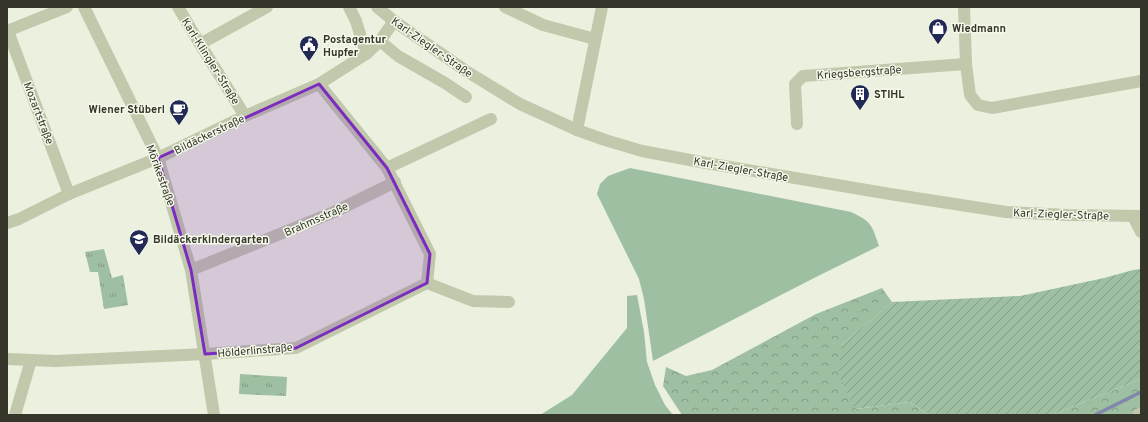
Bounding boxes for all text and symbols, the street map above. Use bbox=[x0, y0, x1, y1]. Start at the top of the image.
street label: Karl-Ziegler-Straße bbox=[388, 15, 475, 81]
street label: Karl-Klingler-Straße bbox=[178, 16, 242, 107]
shop icon: Wiedmann bbox=[927, 17, 949, 45]
place label: Wiedmann bbox=[952, 22, 1006, 36]
place label: Postagentur Hupfer bbox=[323, 33, 386, 60]
public building icon: Postagentur Hupfer bbox=[298, 34, 320, 62]
street label: Kriegsbergstraße bbox=[816, 63, 902, 83]
street label: Mozartstraße bbox=[20, 80, 56, 147]
building icon: STIHL bbox=[849, 83, 871, 111]
place label: STIHL bbox=[874, 88, 905, 102]
cafe icon: Wiener Stüberl bbox=[168, 98, 190, 126]
place label: Wiener Stüberl bbox=[89, 103, 165, 117]
street label: Bildäckerstraße bbox=[172, 112, 247, 158]
street label: Mörikestraße bbox=[143, 143, 178, 208]
street label: Karl-Ziegler-Straße bbox=[692, 155, 789, 185]
street label: Brahmsstraße bbox=[282, 200, 351, 240]
street label: Karl-Ziegler-Straße bbox=[1013, 206, 1109, 224]
school or university icon: Bildäckerkindergarten bbox=[128, 228, 150, 256]
place label: Bildäckerkindergarten bbox=[153, 233, 269, 247]
street label: Hölderlinstraße bbox=[217, 341, 293, 361]

